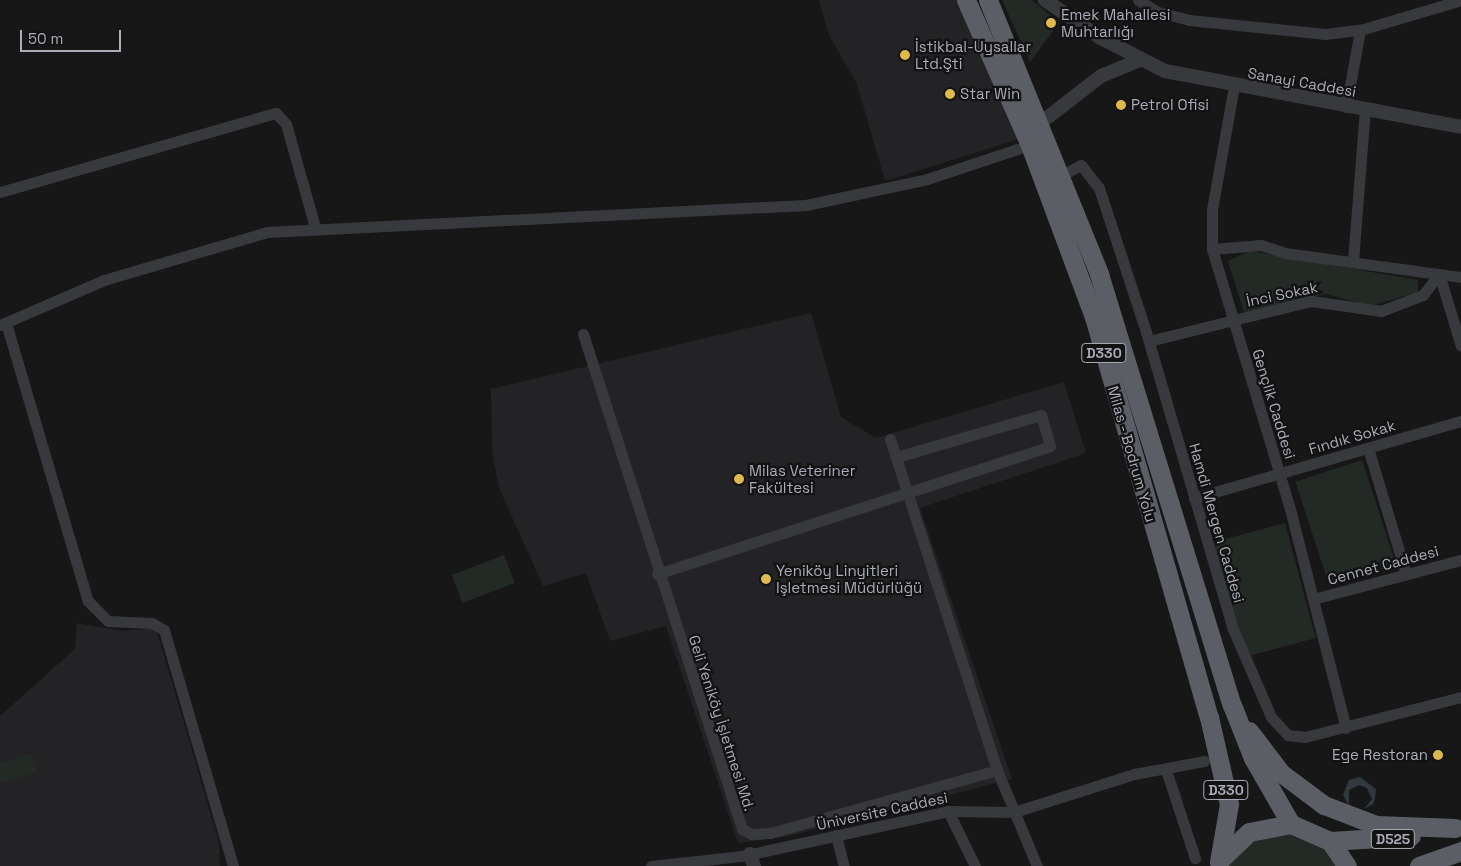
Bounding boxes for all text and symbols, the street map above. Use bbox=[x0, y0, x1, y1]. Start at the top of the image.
place label: Emek Mahallesi Muhtarlığı bbox=[1061, 5, 1170, 40]
marker: Emek Mahallesi Muhtarlığı bbox=[1045, 17, 1057, 29]
scale bar bbox=[22, 20, 124, 52]
text: 50 m bbox=[28, 29, 63, 48]
place label: İstikbal-Uysallar Ltd.Şti bbox=[915, 37, 1031, 72]
marker: İstikbal-Uysallar Ltd.Şti bbox=[899, 49, 911, 61]
street label: Sanayi Caddesi bbox=[1246, 64, 1358, 100]
place label: Star Win bbox=[960, 85, 1020, 103]
marker: Star Win bbox=[944, 88, 956, 100]
place label: Petrol Ofisi bbox=[1131, 96, 1209, 114]
marker: Petrol Ofisi bbox=[1115, 99, 1127, 111]
street label: İnci Sokak bbox=[1245, 278, 1319, 310]
road number: D330 bbox=[1080, 342, 1128, 364]
street label: Gençlik Caddesi bbox=[1249, 347, 1299, 461]
street label: Milas - Bodrum Yolu bbox=[1104, 383, 1160, 525]
street label: Fındık Sokak bbox=[1307, 416, 1397, 458]
street label: Hamdi Mergen Caddesi bbox=[1186, 441, 1248, 605]
place label: Milas Veteriner Fakültesi bbox=[749, 461, 856, 496]
marker: Milas Veteriner Fakültesi bbox=[733, 473, 745, 485]
street label: Cennet Caddesi bbox=[1326, 542, 1440, 588]
place label: Yeniköy Linyitleri Işletmesi Müdürlüğü bbox=[776, 561, 922, 596]
marker: Yeniköy Linyitleri Işletmesi Müdürlüğü bbox=[760, 573, 772, 585]
street label: Geli Yeniköy İşletmesi Md. bbox=[685, 633, 759, 813]
place label: Ege Restoran bbox=[1332, 746, 1428, 764]
marker: Ege Restoran bbox=[1432, 749, 1444, 761]
road number: D330 bbox=[1202, 778, 1250, 802]
street label: Üniversite Caddesi bbox=[815, 788, 949, 834]
road number: D525 bbox=[1370, 828, 1416, 851]

